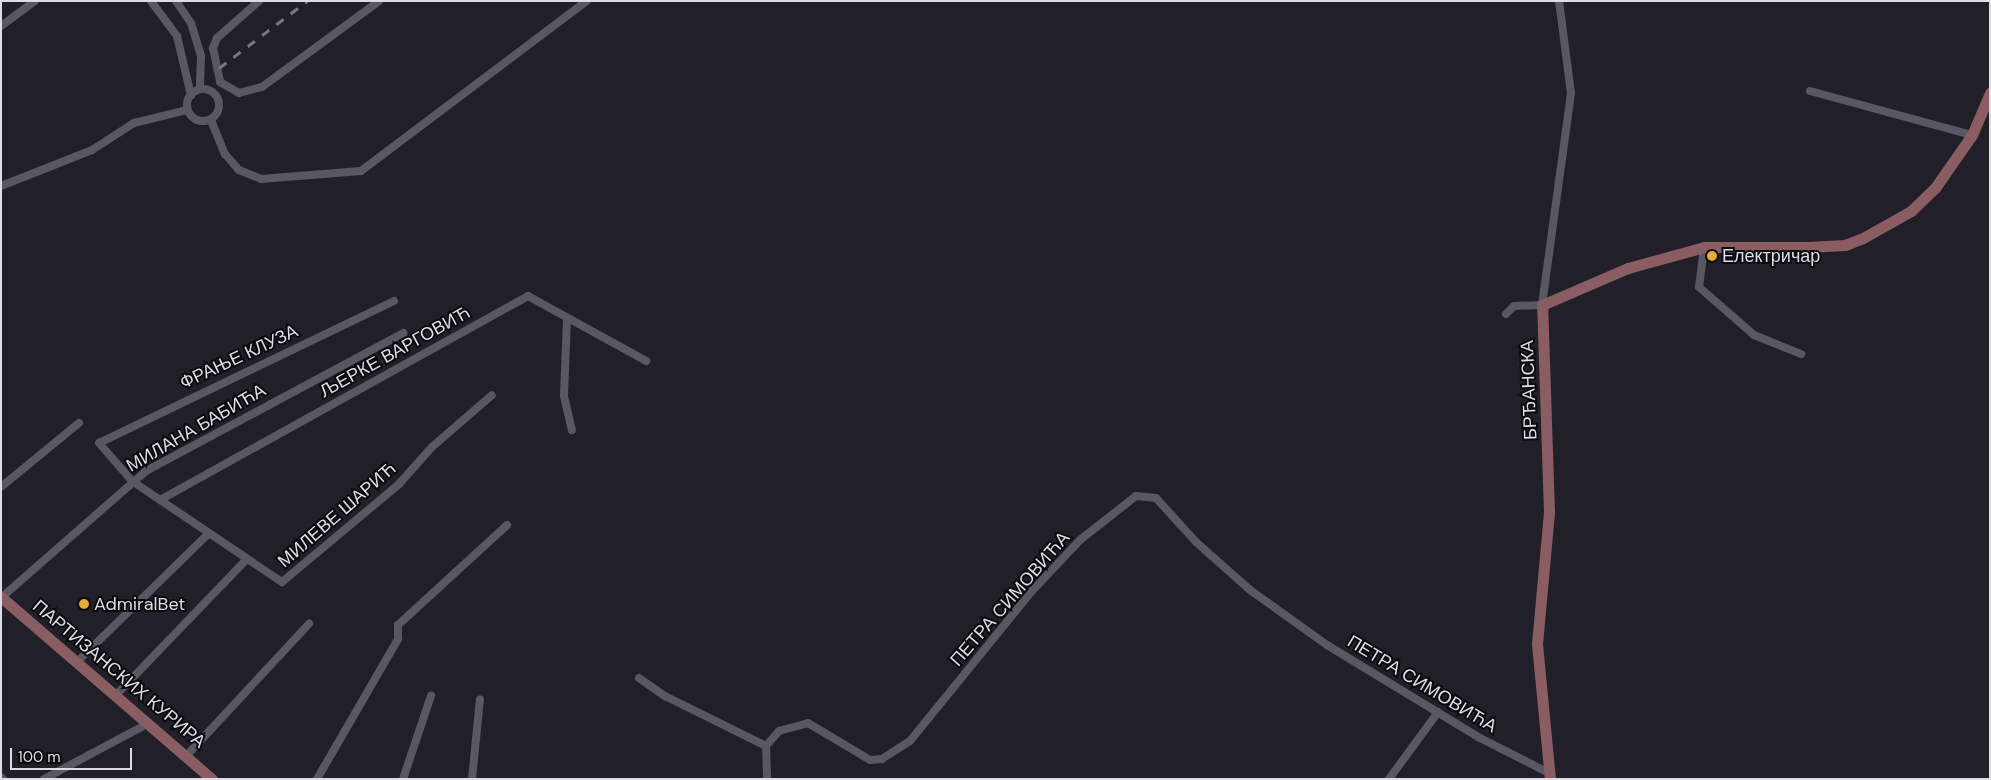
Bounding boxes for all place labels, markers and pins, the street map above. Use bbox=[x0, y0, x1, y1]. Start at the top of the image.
place label: Електричар bbox=[1722, 245, 1820, 267]
marker: Електричар bbox=[1706, 250, 1718, 262]
place label: AdmiralBet bbox=[94, 593, 185, 615]
marker: AdmiralBet bbox=[78, 598, 90, 610]

